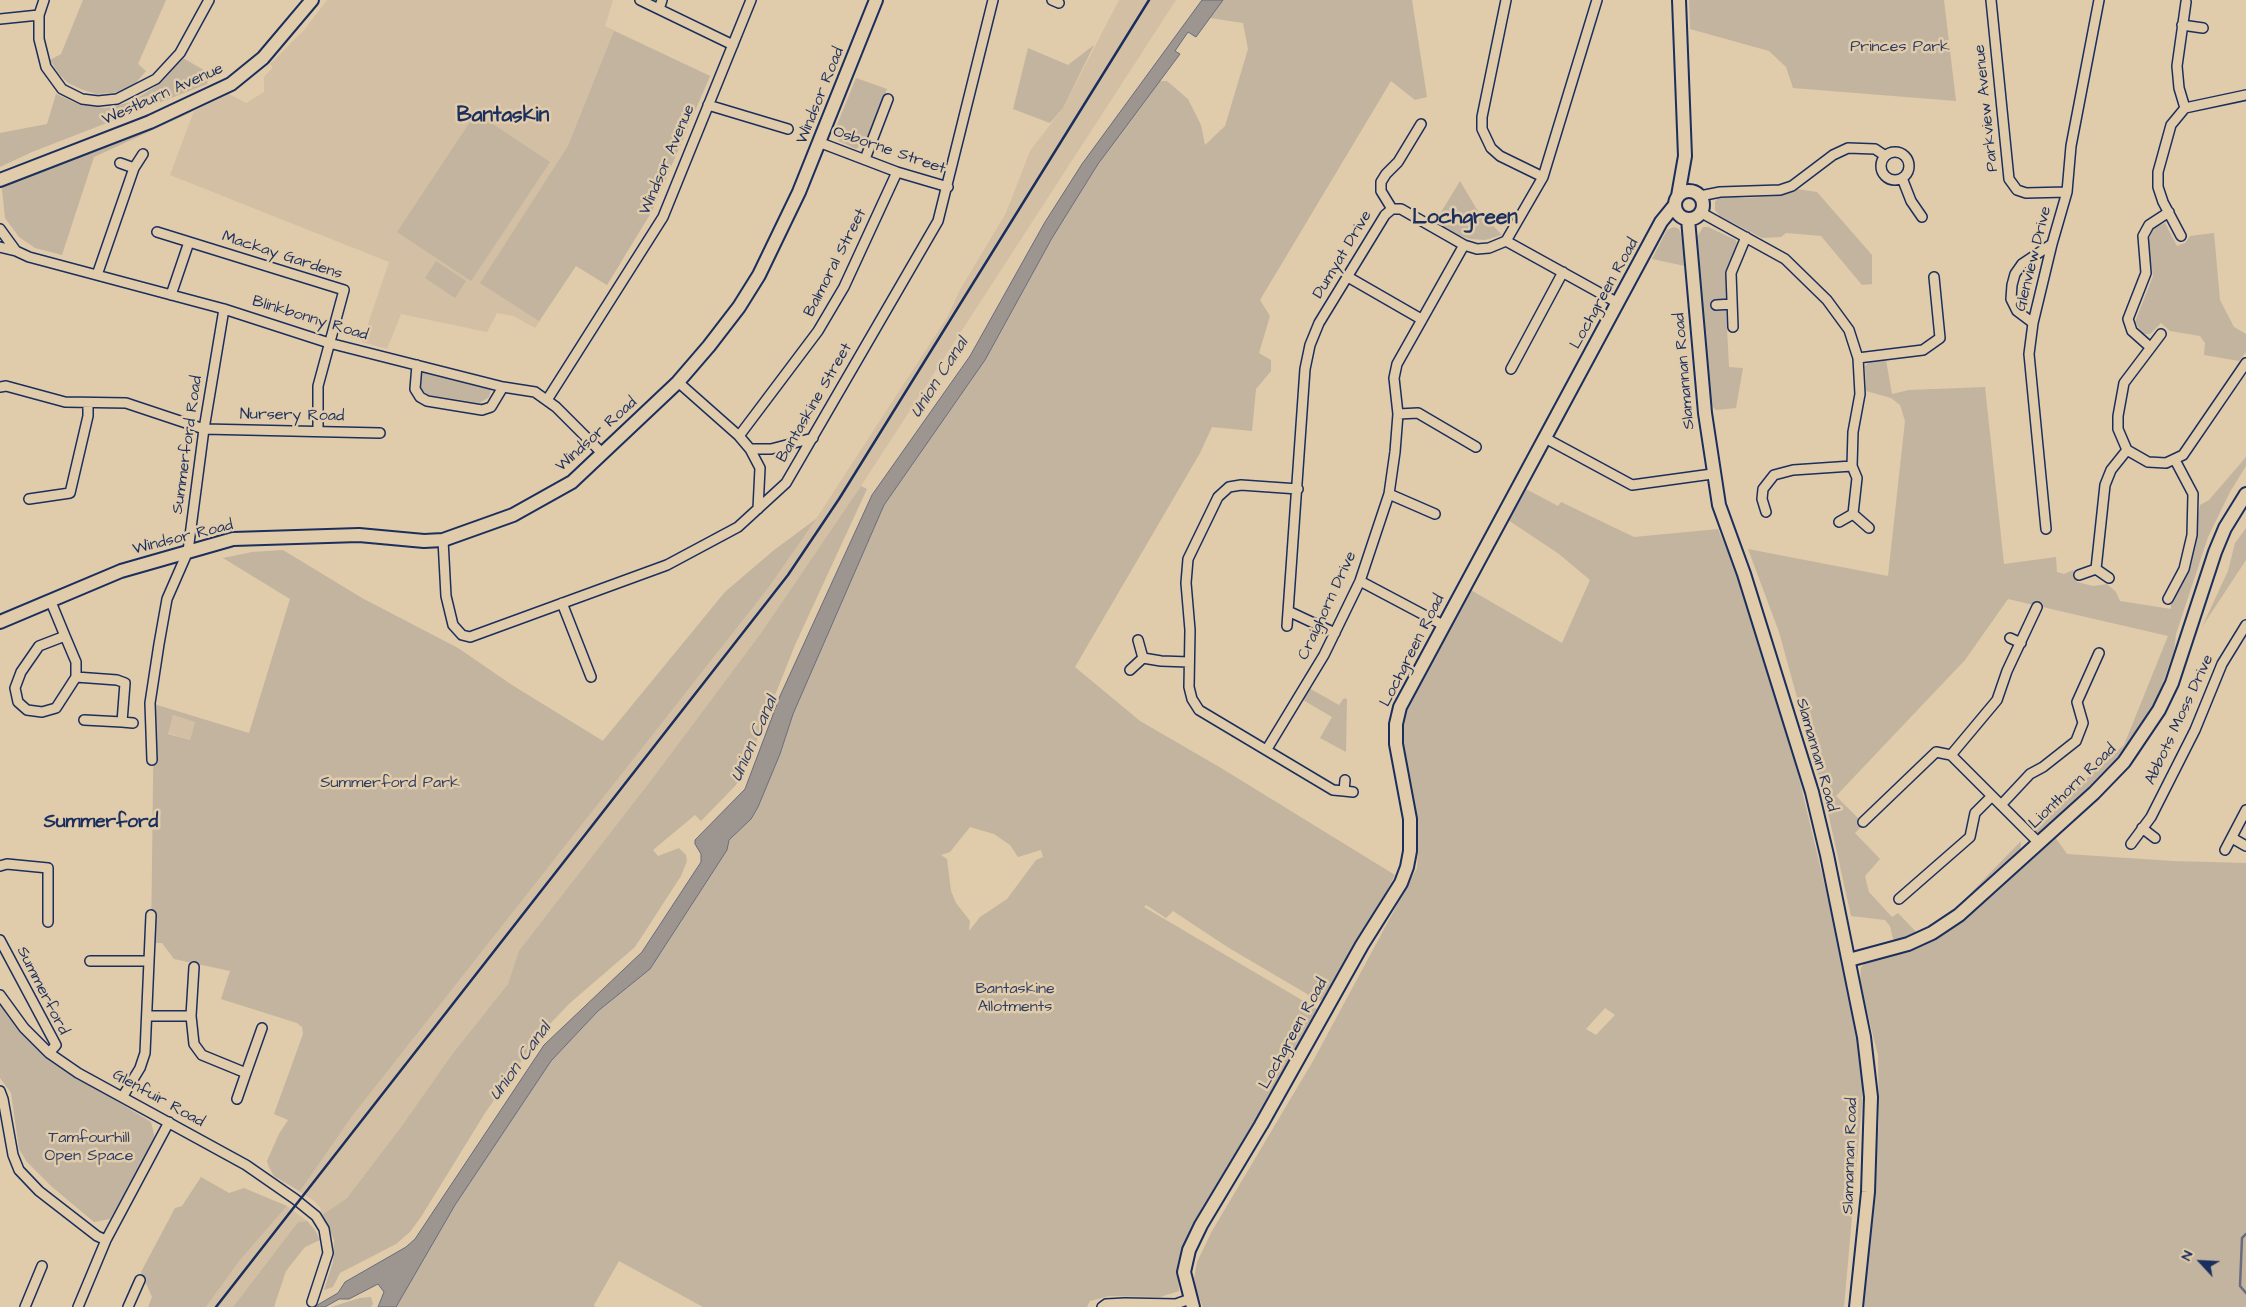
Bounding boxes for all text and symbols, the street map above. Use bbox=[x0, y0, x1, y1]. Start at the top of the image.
park label: Princes Park bbox=[1850, 38, 1950, 58]
street label: Parkview Avenue bbox=[1971, 43, 2003, 173]
street label: Windsor Road bbox=[793, 45, 849, 147]
street label: Westburn Avenue bbox=[99, 60, 227, 130]
street label: Windsor Avenue bbox=[636, 102, 700, 218]
district label: Bantaskin bbox=[457, 104, 549, 130]
street label: Osborne Street bbox=[830, 123, 948, 179]
street label: Glenview Drive bbox=[2012, 205, 2056, 313]
street label: Balmoral Street bbox=[800, 206, 872, 320]
district label: Lochgreen bbox=[1412, 206, 1518, 232]
street label: Dumyat Drive bbox=[1309, 207, 1377, 303]
street label: Mackay Gardens bbox=[219, 227, 345, 285]
street label: Lochgreen Road bbox=[1567, 235, 1643, 353]
street label: Blinkbonny Road bbox=[250, 292, 370, 346]
street label: Slamannan Road bbox=[1670, 312, 1700, 430]
water label: Union Canal bbox=[906, 334, 974, 422]
street label: Bantaskine Street bbox=[773, 340, 857, 466]
street label: Summerford Road bbox=[169, 375, 207, 515]
street label: Windsor Road bbox=[552, 394, 642, 476]
street label: Nursery Road bbox=[240, 405, 344, 427]
street label: Windsor Road bbox=[131, 516, 235, 560]
street label: Craighorn Drive bbox=[1294, 549, 1362, 663]
street label: Lochgreen Road bbox=[1376, 592, 1450, 710]
street label: Abbots Moss Drive bbox=[2141, 652, 2219, 788]
water label: Union Canal bbox=[727, 693, 783, 785]
street label: Slamannan Road bbox=[1791, 696, 1841, 814]
street label: Lionthorn Road bbox=[2025, 741, 2121, 833]
park label: Summerford Park bbox=[320, 774, 460, 794]
district label: Summerford bbox=[44, 812, 158, 834]
street label: Summerford bbox=[12, 944, 72, 1038]
street label: Lochgreen Road bbox=[1256, 975, 1332, 1093]
park label: Bantaskine Allotments bbox=[975, 980, 1055, 1018]
water label: Union Canal bbox=[486, 1019, 556, 1105]
street label: Glenfuir Road bbox=[109, 1066, 207, 1132]
street label: Slamannan Road bbox=[1839, 1097, 1863, 1215]
park label: Tamfourhill Open Space bbox=[45, 1129, 133, 1167]
north arrow bbox=[2176, 1237, 2226, 1287]
text: N bbox=[2176, 1247, 2198, 1264]

